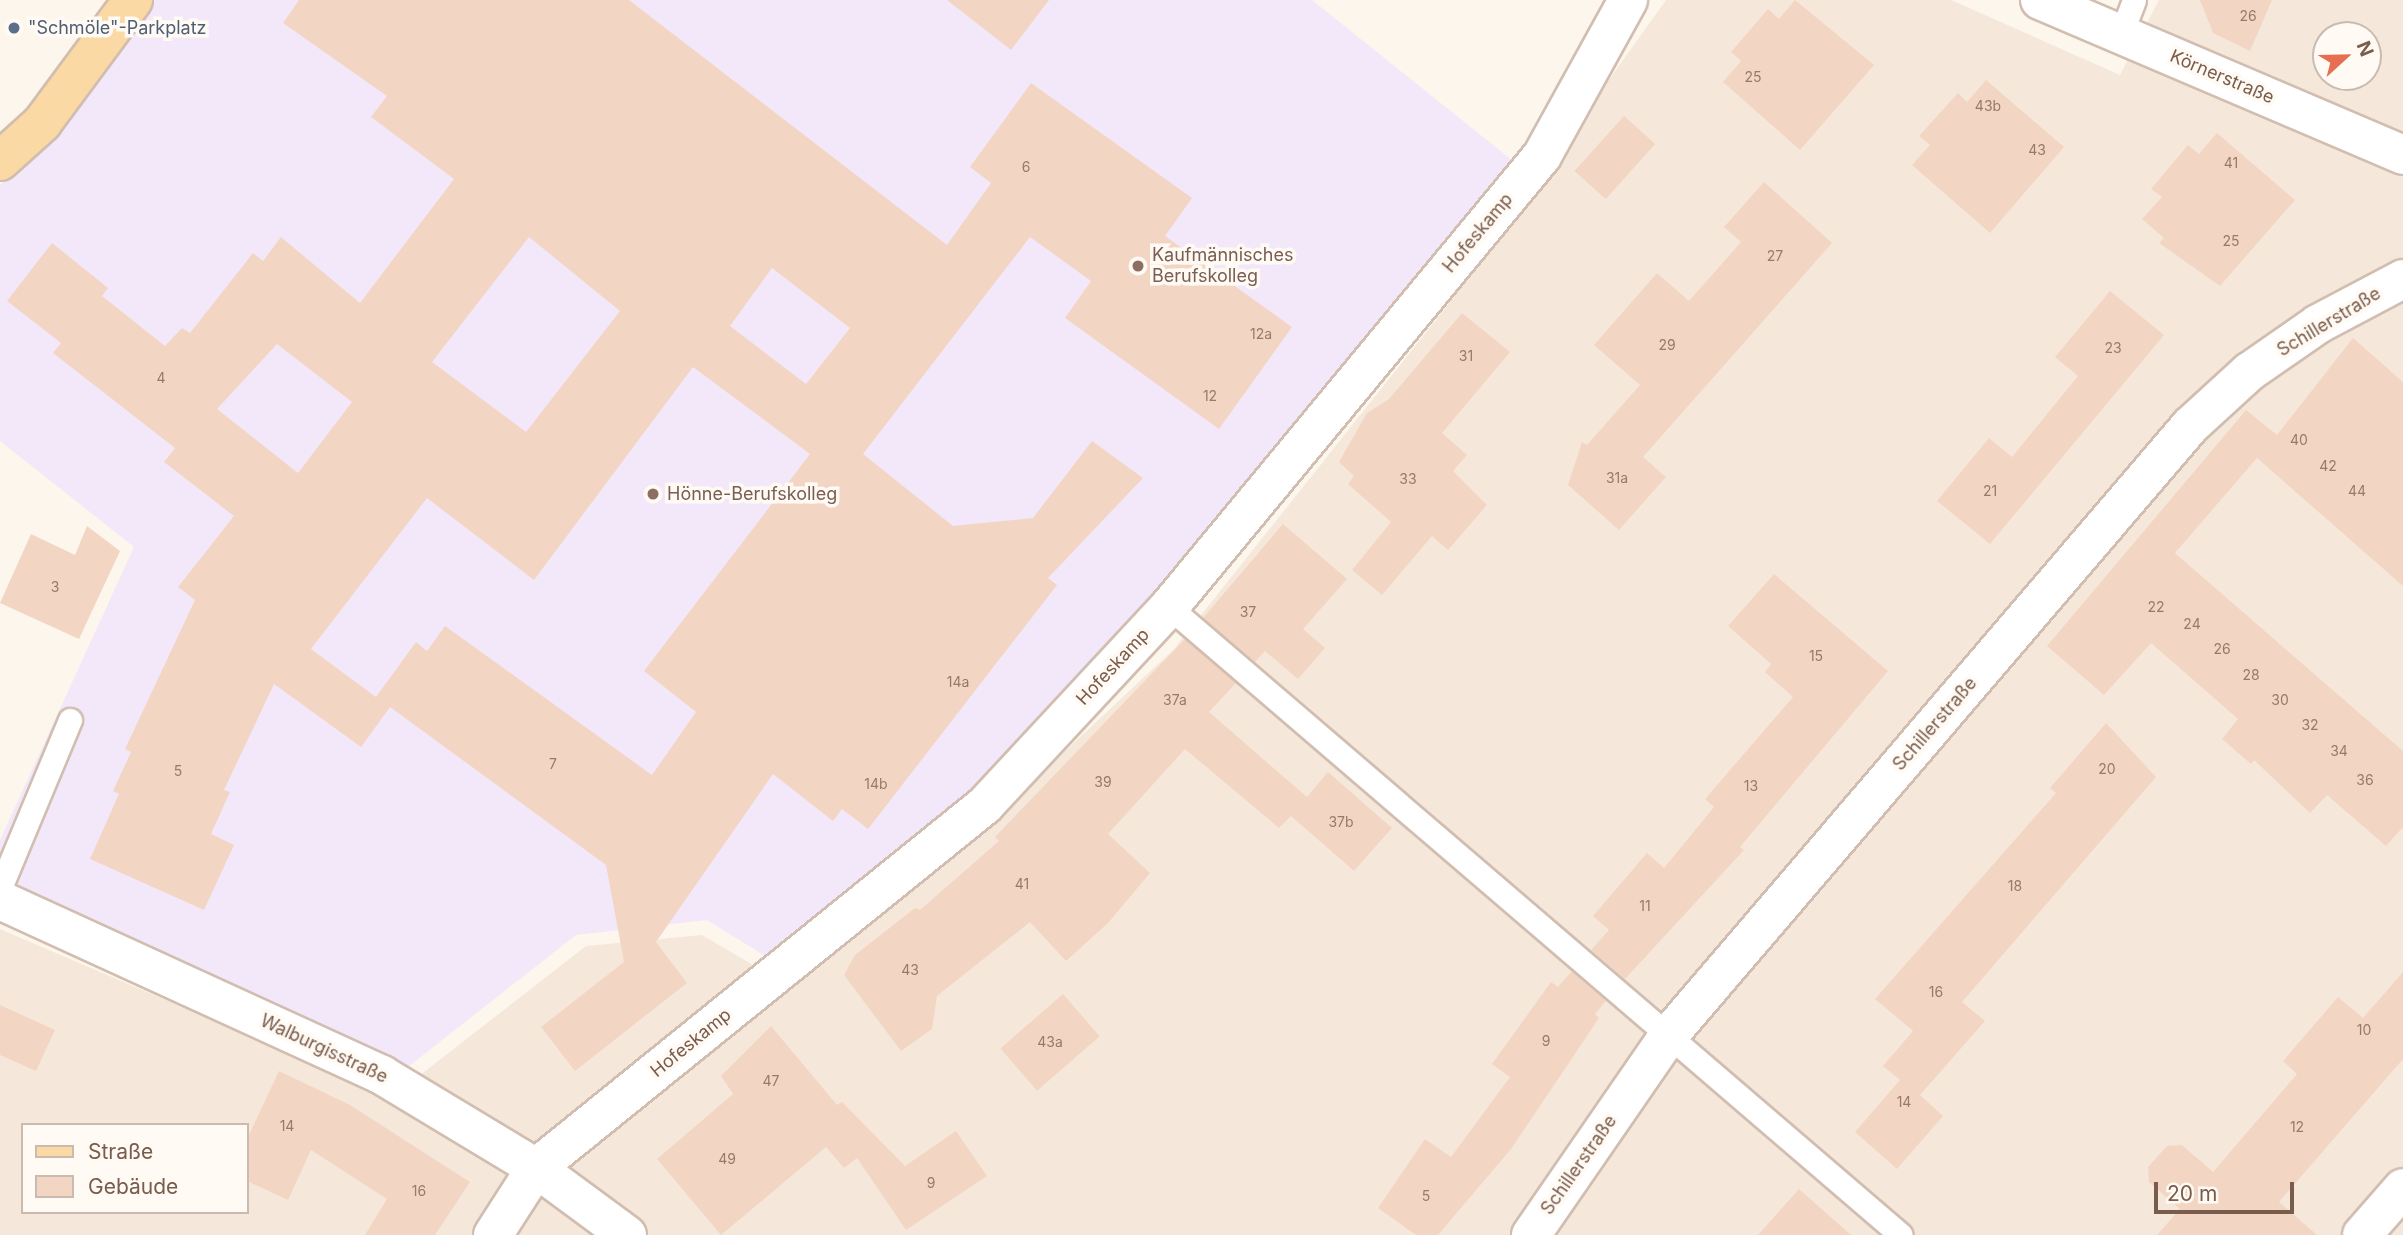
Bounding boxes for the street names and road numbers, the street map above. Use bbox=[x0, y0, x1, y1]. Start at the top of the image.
street label: Körnerstraße bbox=[2167, 45, 2277, 109]
street label: Hofeskamp bbox=[1439, 189, 1517, 277]
street label: Schillerstraße bbox=[2273, 283, 2385, 361]
street label: Hofeskamp bbox=[1072, 624, 1154, 710]
street label: Schillerstraße bbox=[1889, 673, 1981, 775]
street label: Hofeskamp bbox=[646, 1004, 736, 1082]
street label: Walburgisstraße bbox=[257, 1010, 391, 1088]
street label: Schillerstraße bbox=[1537, 1111, 1621, 1219]

